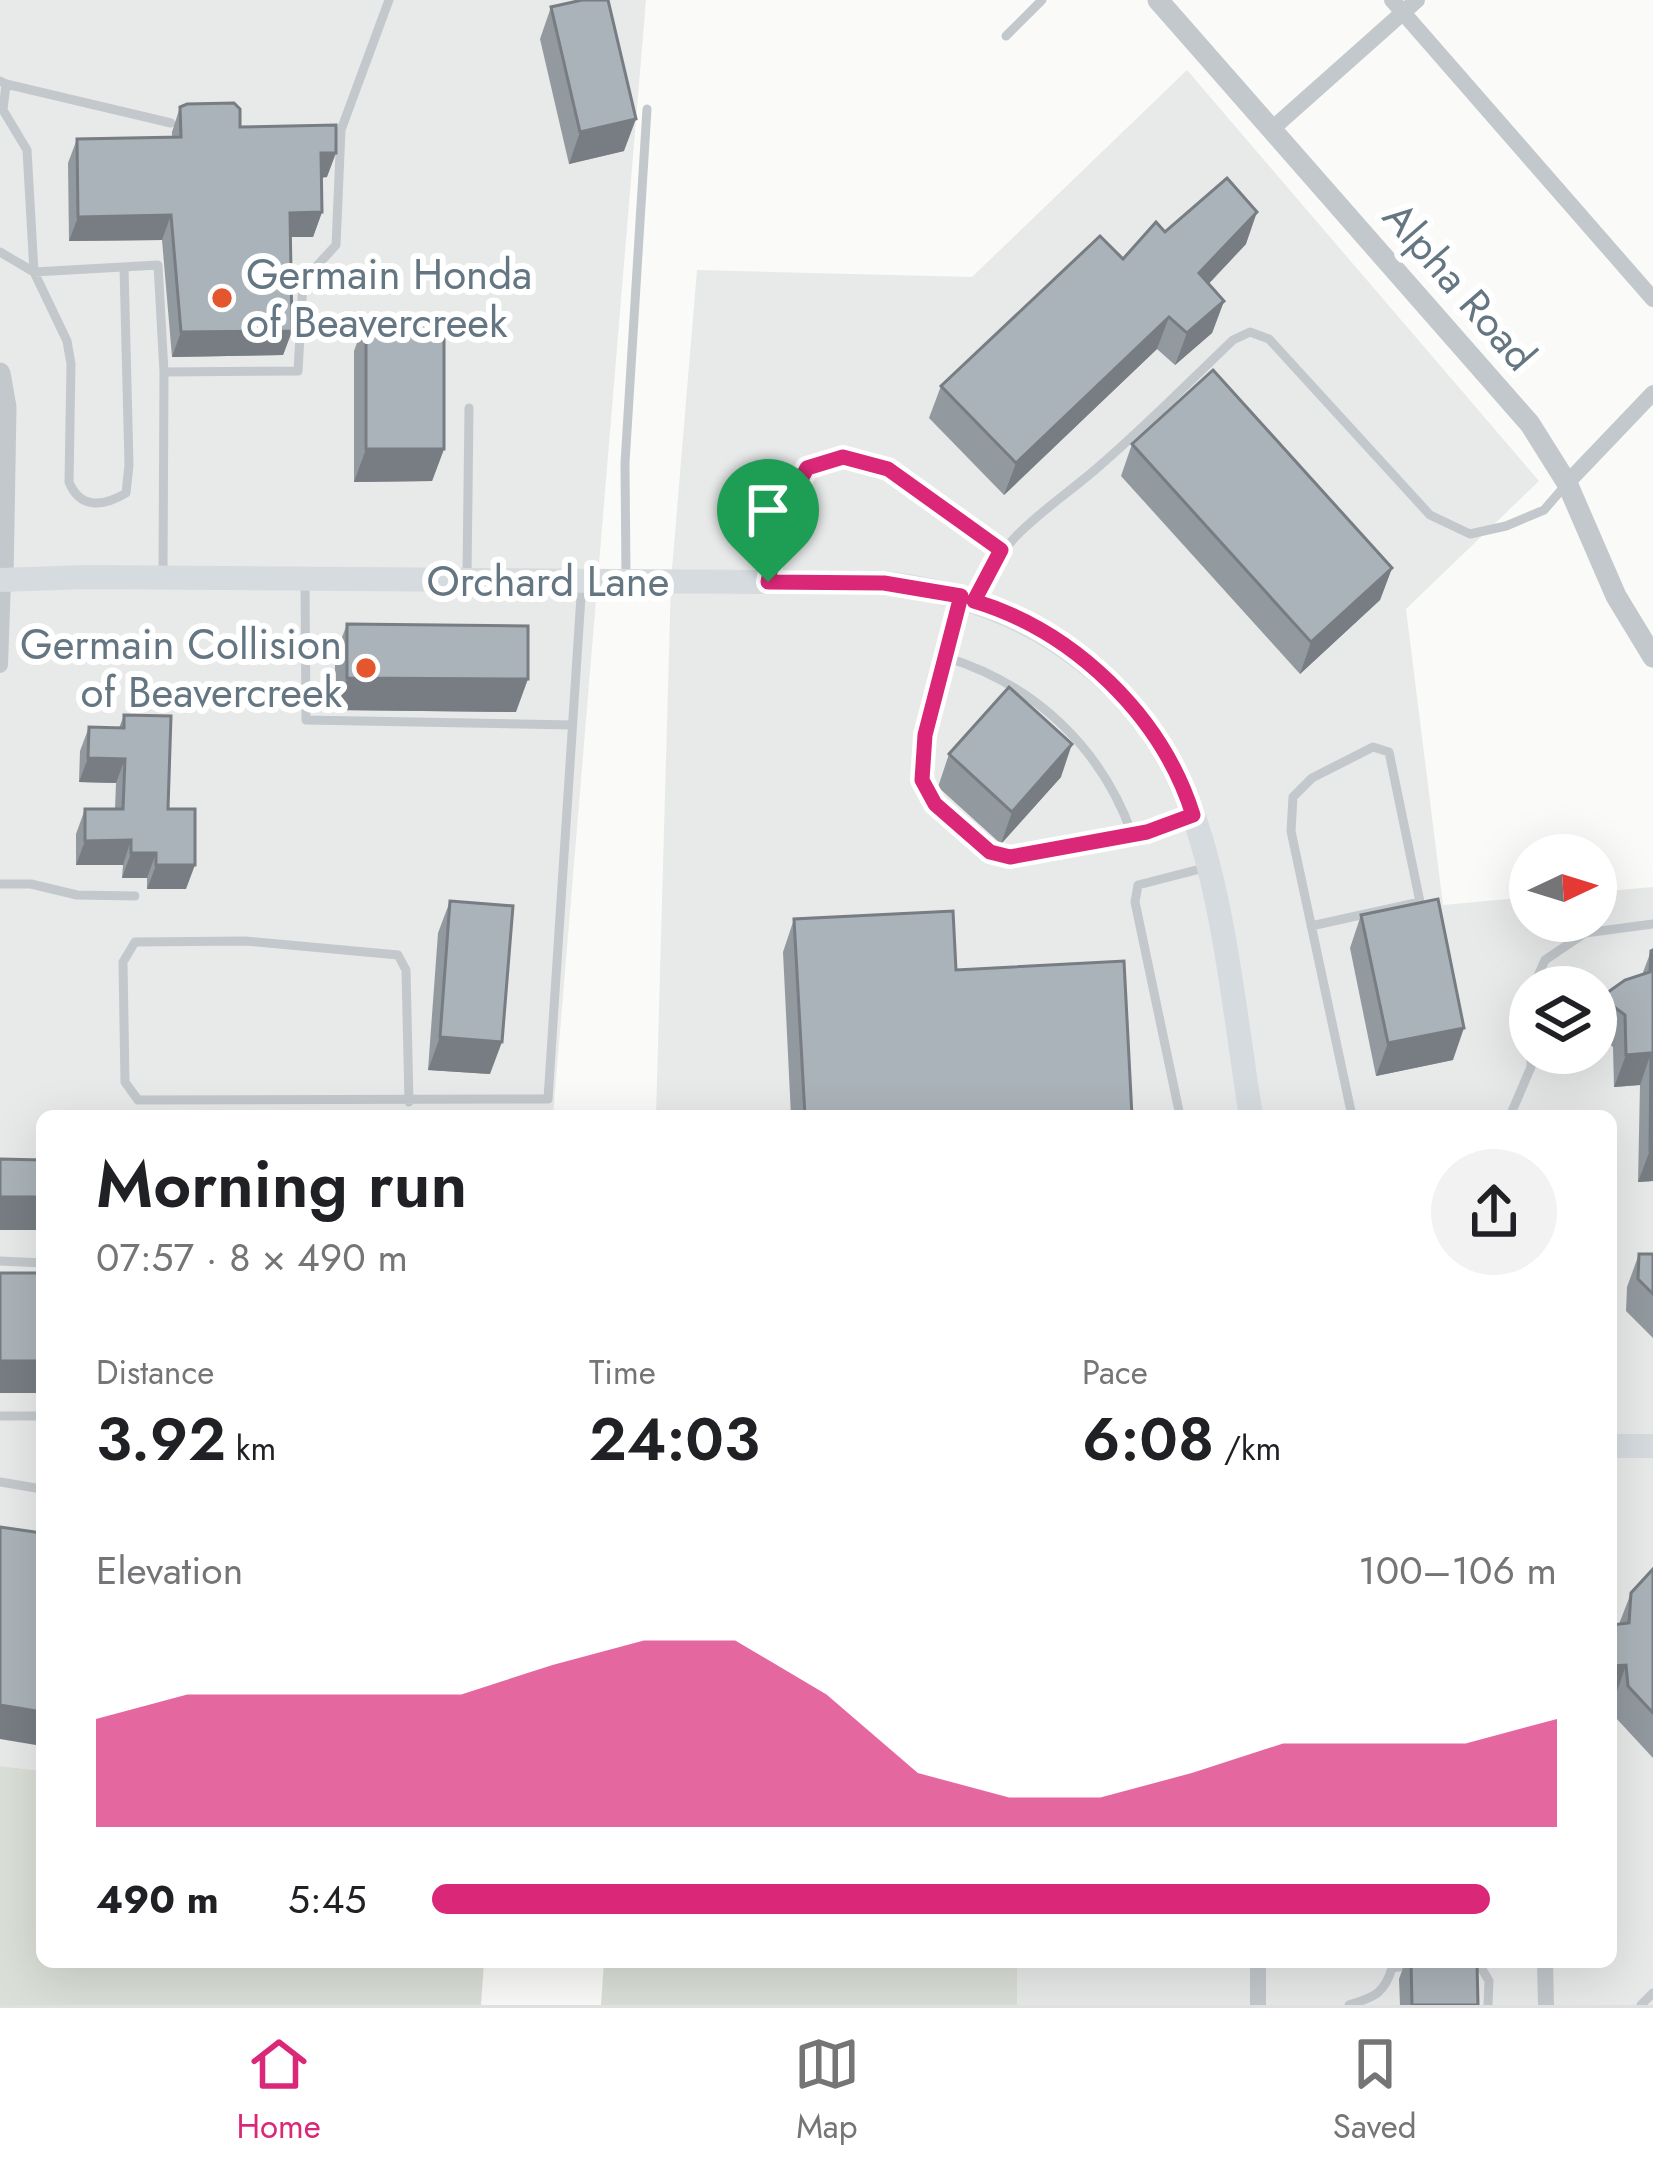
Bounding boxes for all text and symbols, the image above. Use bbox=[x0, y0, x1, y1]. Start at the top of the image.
street label: Alpha Road bbox=[1369, 188, 1550, 384]
place label: Germain Honda of Beavercreek bbox=[246, 244, 532, 353]
marker: Germain Honda of Beavercreek bbox=[209, 285, 235, 311]
pin bbox=[717, 459, 819, 582]
icon: arrive bbox=[735, 477, 801, 543]
street label: Orchard Lane bbox=[426, 551, 670, 612]
place label: Germain Collision of Beavercreek bbox=[20, 614, 343, 723]
marker: Germain Collision of Beavercreek bbox=[353, 655, 379, 681]
north arrow bbox=[1509, 834, 1617, 942]
map controls bbox=[1509, 834, 1617, 1074]
button: layers bbox=[1509, 966, 1617, 1074]
text: Morning run bbox=[96, 1136, 467, 1232]
button: share bbox=[1431, 1149, 1557, 1275]
text: 07:57 · 8 × 490 m bbox=[96, 1229, 408, 1286]
text: Distance bbox=[96, 1349, 214, 1396]
text: Time bbox=[589, 1349, 656, 1396]
text: Pace bbox=[1082, 1349, 1148, 1396]
text: 3.92 bbox=[96, 1396, 226, 1483]
text: 24:03 bbox=[589, 1396, 760, 1483]
text: 6:08 bbox=[1082, 1396, 1214, 1483]
text: km bbox=[226, 1425, 276, 1472]
text: /km bbox=[1214, 1425, 1281, 1472]
text: Elevation bbox=[96, 1542, 243, 1599]
text: 100–106 m bbox=[1358, 1542, 1557, 1599]
text: 490 m bbox=[96, 1871, 219, 1928]
text: 5:45 bbox=[288, 1871, 366, 1928]
tab: Home bbox=[237, 2031, 321, 2150]
tab: Map bbox=[794, 2031, 860, 2150]
tab: Saved bbox=[1333, 2031, 1416, 2150]

